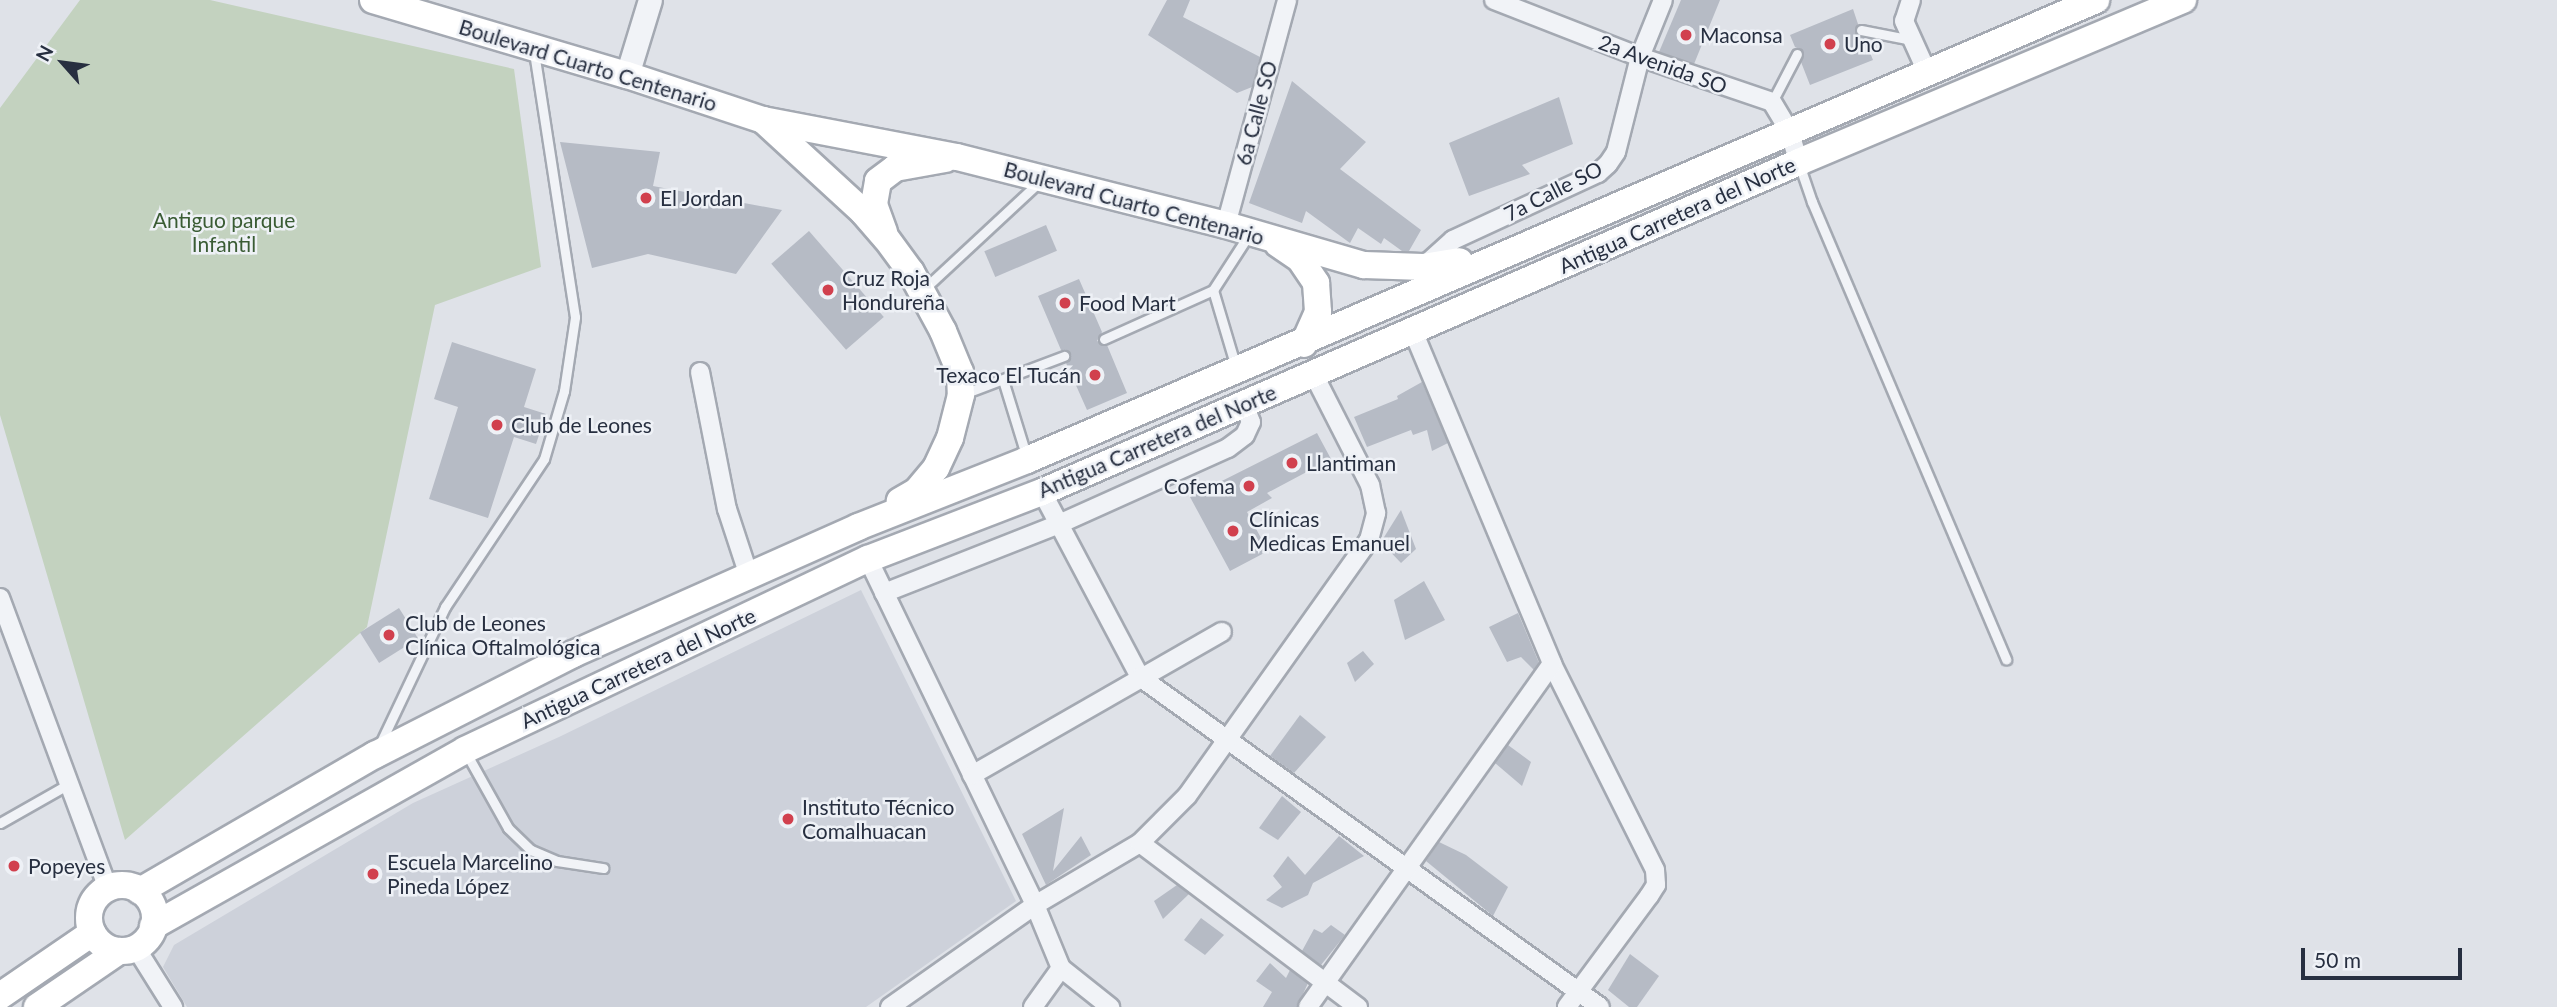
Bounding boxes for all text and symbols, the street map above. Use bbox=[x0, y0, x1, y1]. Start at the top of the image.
street label: Boulevard Cuarto Centenario bbox=[456, 14, 720, 116]
place label: Maconsa bbox=[1700, 22, 1783, 48]
marker: Maconsa bbox=[1678, 27, 1694, 43]
north arrow bbox=[28, 28, 98, 98]
street label: 2a Avenida SO bbox=[1595, 29, 1731, 99]
place label: Uno bbox=[1844, 31, 1883, 57]
marker: Uno bbox=[1822, 36, 1838, 52]
text: N bbox=[30, 41, 58, 65]
street label: 6a Calle SO bbox=[1230, 58, 1282, 168]
street label: Antigua Carretera del Norte bbox=[1555, 151, 1799, 279]
street label: 7a Calle SO bbox=[1500, 155, 1606, 227]
street label: Boulevard Cuarto Centenario bbox=[1001, 156, 1267, 250]
place label: El Jordan bbox=[660, 185, 744, 211]
marker: El Jordan bbox=[638, 190, 654, 206]
park label: Antiguo parque Infantil bbox=[153, 207, 295, 257]
place label: Cruz Roja Hondureña bbox=[842, 265, 945, 315]
marker: Cruz Roja Hondureña bbox=[820, 282, 836, 298]
place label: Food Mart bbox=[1079, 290, 1176, 316]
marker: Food Mart bbox=[1057, 295, 1073, 311]
place label: Texaco El Tucán bbox=[936, 362, 1081, 388]
marker: Texaco El Tucán bbox=[1087, 367, 1103, 383]
street label: Antigua Carretera del Norte bbox=[1034, 379, 1280, 503]
place label: Club de Leones bbox=[511, 412, 652, 438]
marker: Club de Leones bbox=[489, 417, 505, 433]
place label: Llantiman bbox=[1306, 450, 1396, 476]
marker: Llantiman bbox=[1284, 455, 1300, 471]
place label: Cofema bbox=[1164, 473, 1235, 499]
marker: Cofema bbox=[1241, 478, 1257, 494]
place label: Clínicas Medicas Emanuel bbox=[1249, 506, 1410, 556]
marker: Clínicas Medicas Emanuel bbox=[1223, 521, 1243, 541]
street label: Antigua Carretera del Norte bbox=[517, 602, 759, 734]
place label: Club de Leones Clínica Oftalmológica bbox=[405, 610, 601, 660]
marker: Club de Leones Clínica Oftalmológica bbox=[379, 625, 399, 645]
place label: Instituto Técnico Comalhuacan bbox=[802, 794, 955, 844]
marker: Instituto Técnico Comalhuacan bbox=[780, 811, 796, 827]
place label: Escuela Marcelino Pineda López bbox=[387, 849, 553, 899]
place label: Popeyes bbox=[28, 853, 105, 879]
marker: Popeyes bbox=[6, 858, 22, 874]
marker: Escuela Marcelino Pineda López bbox=[365, 866, 381, 882]
scale bar bbox=[2305, 934, 2466, 978]
text: 50 m bbox=[2314, 947, 2361, 972]

